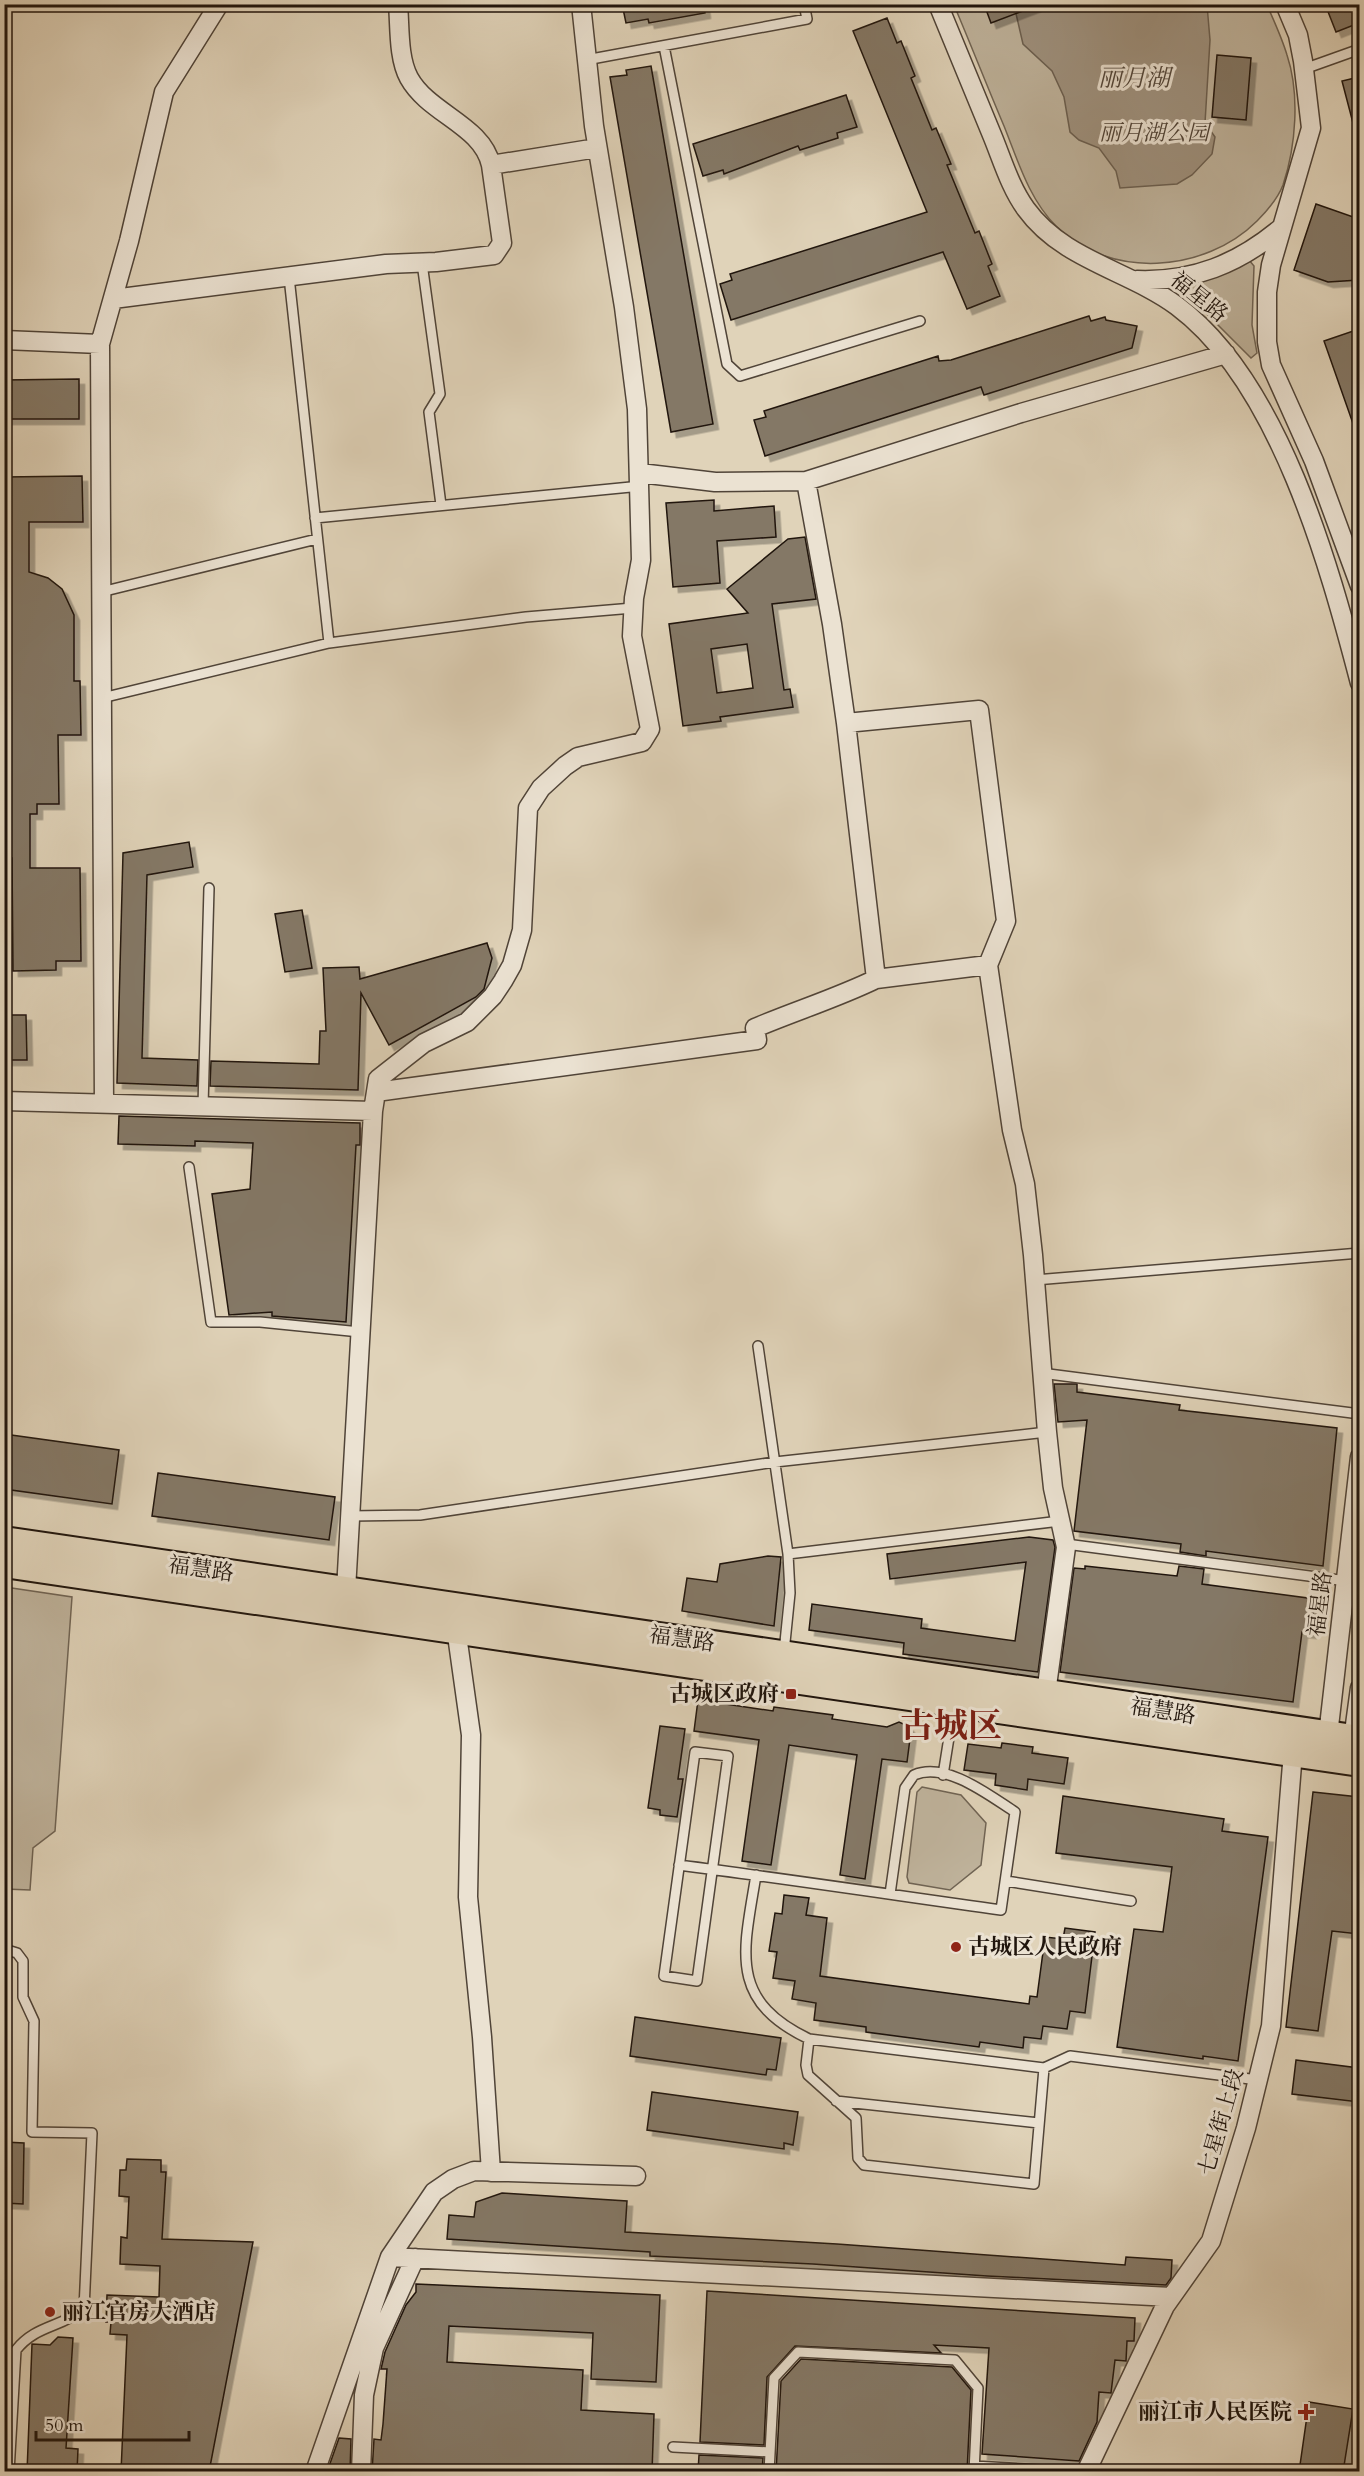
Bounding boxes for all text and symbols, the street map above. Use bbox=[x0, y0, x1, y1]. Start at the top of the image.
water label: 丽月湖 bbox=[1098, 62, 1174, 95]
park label: 丽月湖公园 bbox=[1099, 118, 1212, 148]
street label: 福星路 bbox=[1164, 265, 1234, 329]
street label: 福慧路 bbox=[166, 1550, 236, 1588]
street label: 福星路 bbox=[1301, 1569, 1339, 1639]
street label: 福慧路 bbox=[647, 1620, 717, 1658]
place label: 古城区政府 bbox=[669, 1679, 779, 1709]
marker: 古城区政府 bbox=[784, 1687, 798, 1701]
street label: 福慧路 bbox=[1128, 1691, 1198, 1731]
district label: 古城区 bbox=[900, 1703, 1002, 1749]
place label: 古城区人民政府 bbox=[968, 1932, 1122, 1962]
marker: 古城区人民政府 bbox=[949, 1940, 963, 1954]
street label: 七星街上段 bbox=[1191, 2065, 1251, 2179]
place label: 丽江官房大酒店 bbox=[62, 2297, 216, 2327]
marker: 丽江官房大酒店 bbox=[43, 2305, 57, 2319]
place label: 丽江市人民医院 bbox=[1138, 2397, 1292, 2427]
marker: 丽江市人民医院 bbox=[1297, 2403, 1315, 2421]
scale bar bbox=[36, 2404, 189, 2442]
text: 50 m bbox=[45, 2413, 84, 2438]

